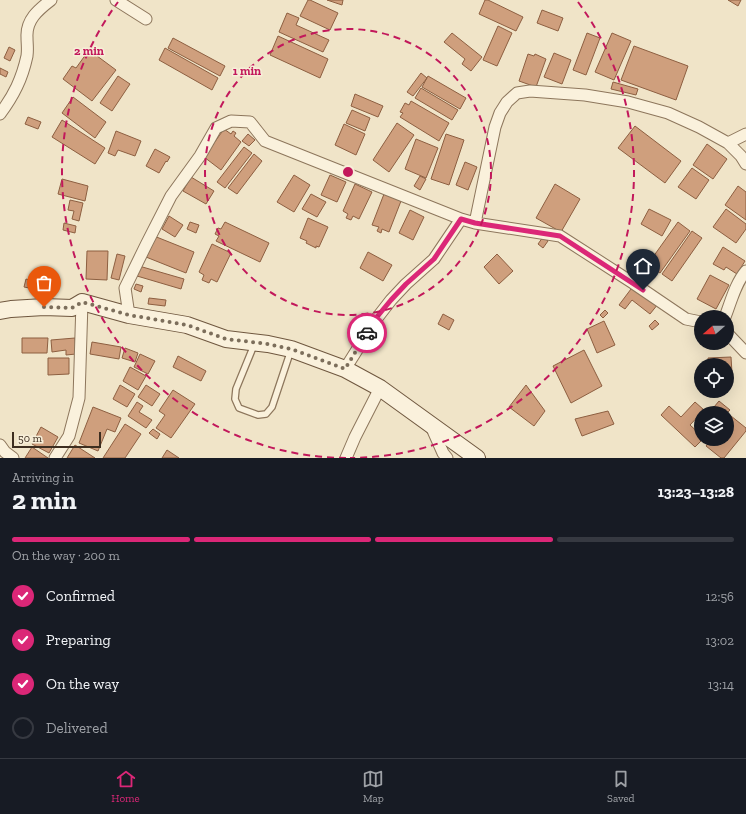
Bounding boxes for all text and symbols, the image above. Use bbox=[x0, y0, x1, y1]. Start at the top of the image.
text: 2 min bbox=[74, 44, 104, 58]
text: 1 min bbox=[233, 64, 261, 78]
centre of rings bbox=[341, 165, 355, 179]
pin bbox=[626, 249, 660, 290]
icon: home bbox=[632, 255, 654, 277]
pin bbox=[27, 266, 61, 307]
icon: bag bbox=[33, 272, 55, 294]
north arrow bbox=[694, 310, 734, 350]
map controls bbox=[694, 310, 734, 446]
courier bbox=[347, 313, 387, 353]
icon: car bbox=[356, 322, 378, 344]
button: locate bbox=[694, 358, 734, 398]
button: layers bbox=[694, 406, 734, 446]
scale bar bbox=[12, 430, 101, 449]
text: 50 m bbox=[18, 432, 42, 445]
text: Arriving in bbox=[12, 470, 74, 485]
text: 13:23–13:28 bbox=[658, 483, 734, 501]
text: 2 min bbox=[12, 484, 77, 516]
text: On the way · 200 m bbox=[12, 548, 120, 563]
icon: check bbox=[12, 585, 34, 607]
text: Confirmed bbox=[46, 587, 115, 605]
text: 12:56 bbox=[706, 589, 734, 604]
icon: check bbox=[12, 629, 34, 651]
text: Preparing bbox=[46, 631, 111, 649]
text: 13:02 bbox=[706, 633, 734, 648]
icon: check bbox=[12, 673, 34, 695]
text: On the way bbox=[46, 675, 119, 693]
text: 13:14 bbox=[708, 677, 734, 692]
text: Delivered bbox=[46, 719, 108, 737]
tab: Home bbox=[111, 768, 140, 805]
tab: Map bbox=[362, 768, 384, 805]
tab: Saved bbox=[607, 768, 635, 805]

